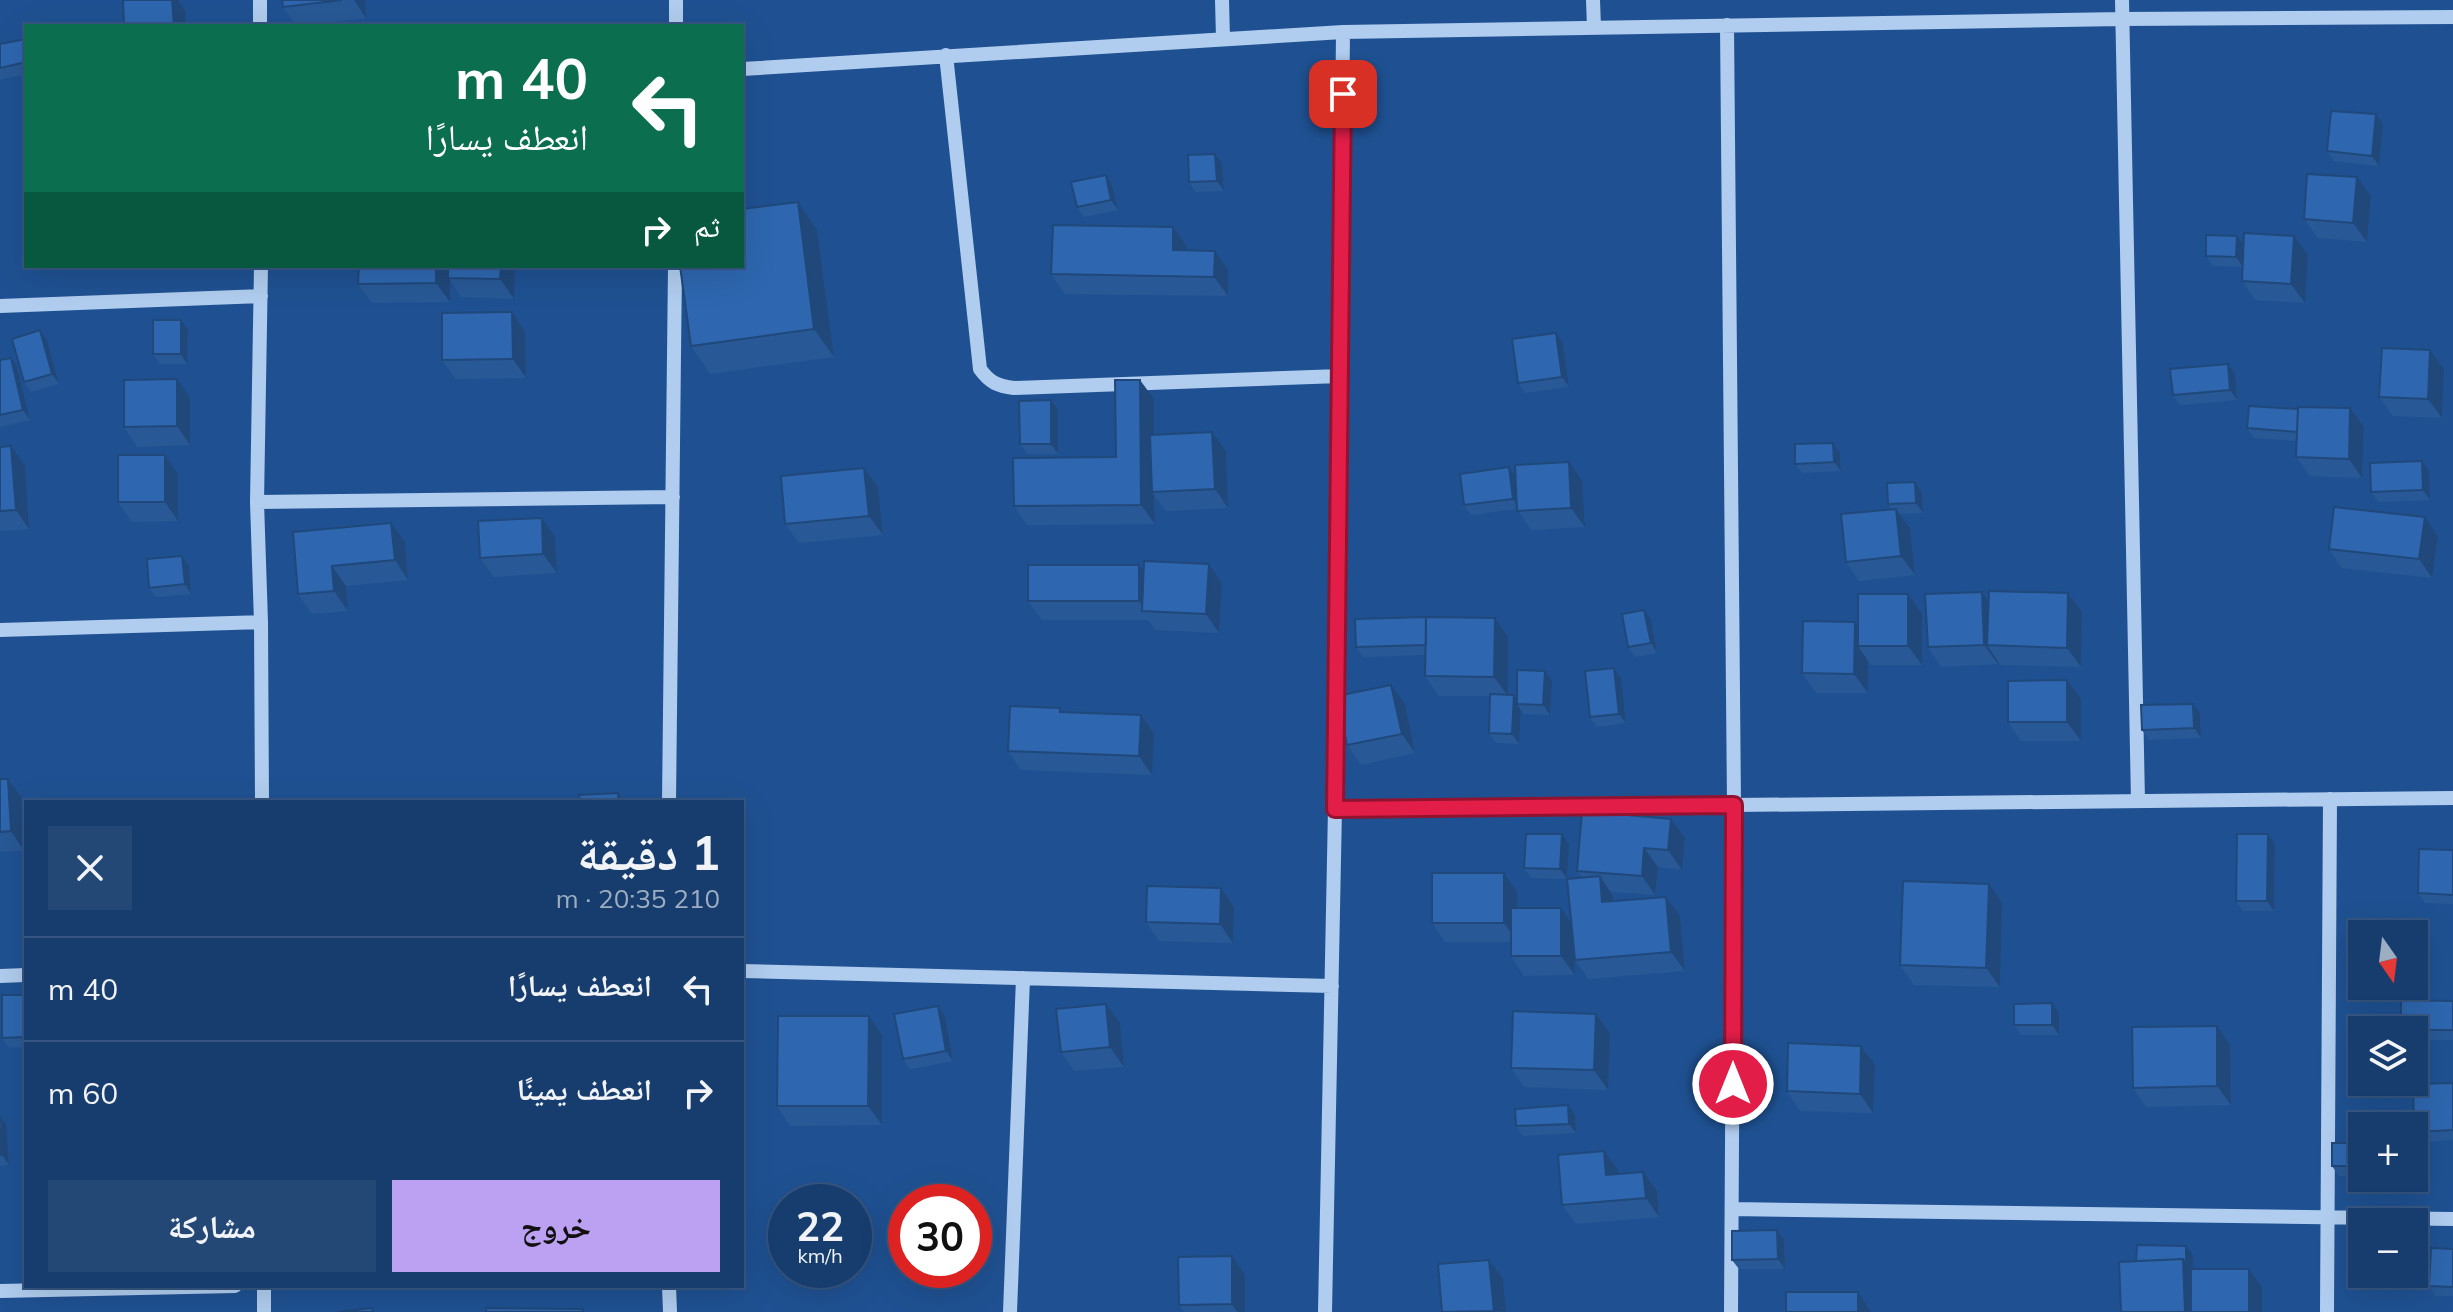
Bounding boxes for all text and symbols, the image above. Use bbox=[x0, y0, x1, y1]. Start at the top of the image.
text: 40 m bbox=[455, 43, 588, 113]
icon: left bbox=[616, 56, 720, 160]
pin bbox=[1309, 60, 1377, 128]
icon: arrive bbox=[1321, 72, 1365, 116]
text: انعطف يسارًا bbox=[425, 114, 588, 159]
text: ثم bbox=[694, 207, 720, 245]
icon: right bbox=[634, 208, 678, 252]
text: 1 دقيقة bbox=[577, 822, 720, 882]
button: close bbox=[48, 826, 132, 910]
text: 210 m · 20:35 bbox=[556, 882, 720, 915]
north arrow bbox=[2348, 920, 2428, 1000]
map controls bbox=[2348, 920, 2428, 1288]
text: انعطف يسارًا bbox=[508, 966, 652, 1004]
icon: left bbox=[676, 967, 720, 1011]
text: 40 m bbox=[48, 970, 118, 1008]
button: layers bbox=[2348, 1016, 2428, 1096]
position arrow bbox=[1691, 1042, 1775, 1126]
text: انعطف يمينًا bbox=[517, 1070, 652, 1108]
icon: right bbox=[676, 1071, 720, 1115]
text: 60 m bbox=[48, 1074, 118, 1112]
button: + bbox=[2348, 1112, 2428, 1192]
button: مشاركة bbox=[48, 1180, 376, 1272]
button: خروج bbox=[392, 1180, 720, 1272]
speed limit sign: 30 bbox=[888, 1184, 992, 1288]
text: 22 bbox=[796, 1201, 844, 1251]
button: − bbox=[2348, 1208, 2428, 1288]
text: km/h bbox=[797, 1243, 843, 1268]

